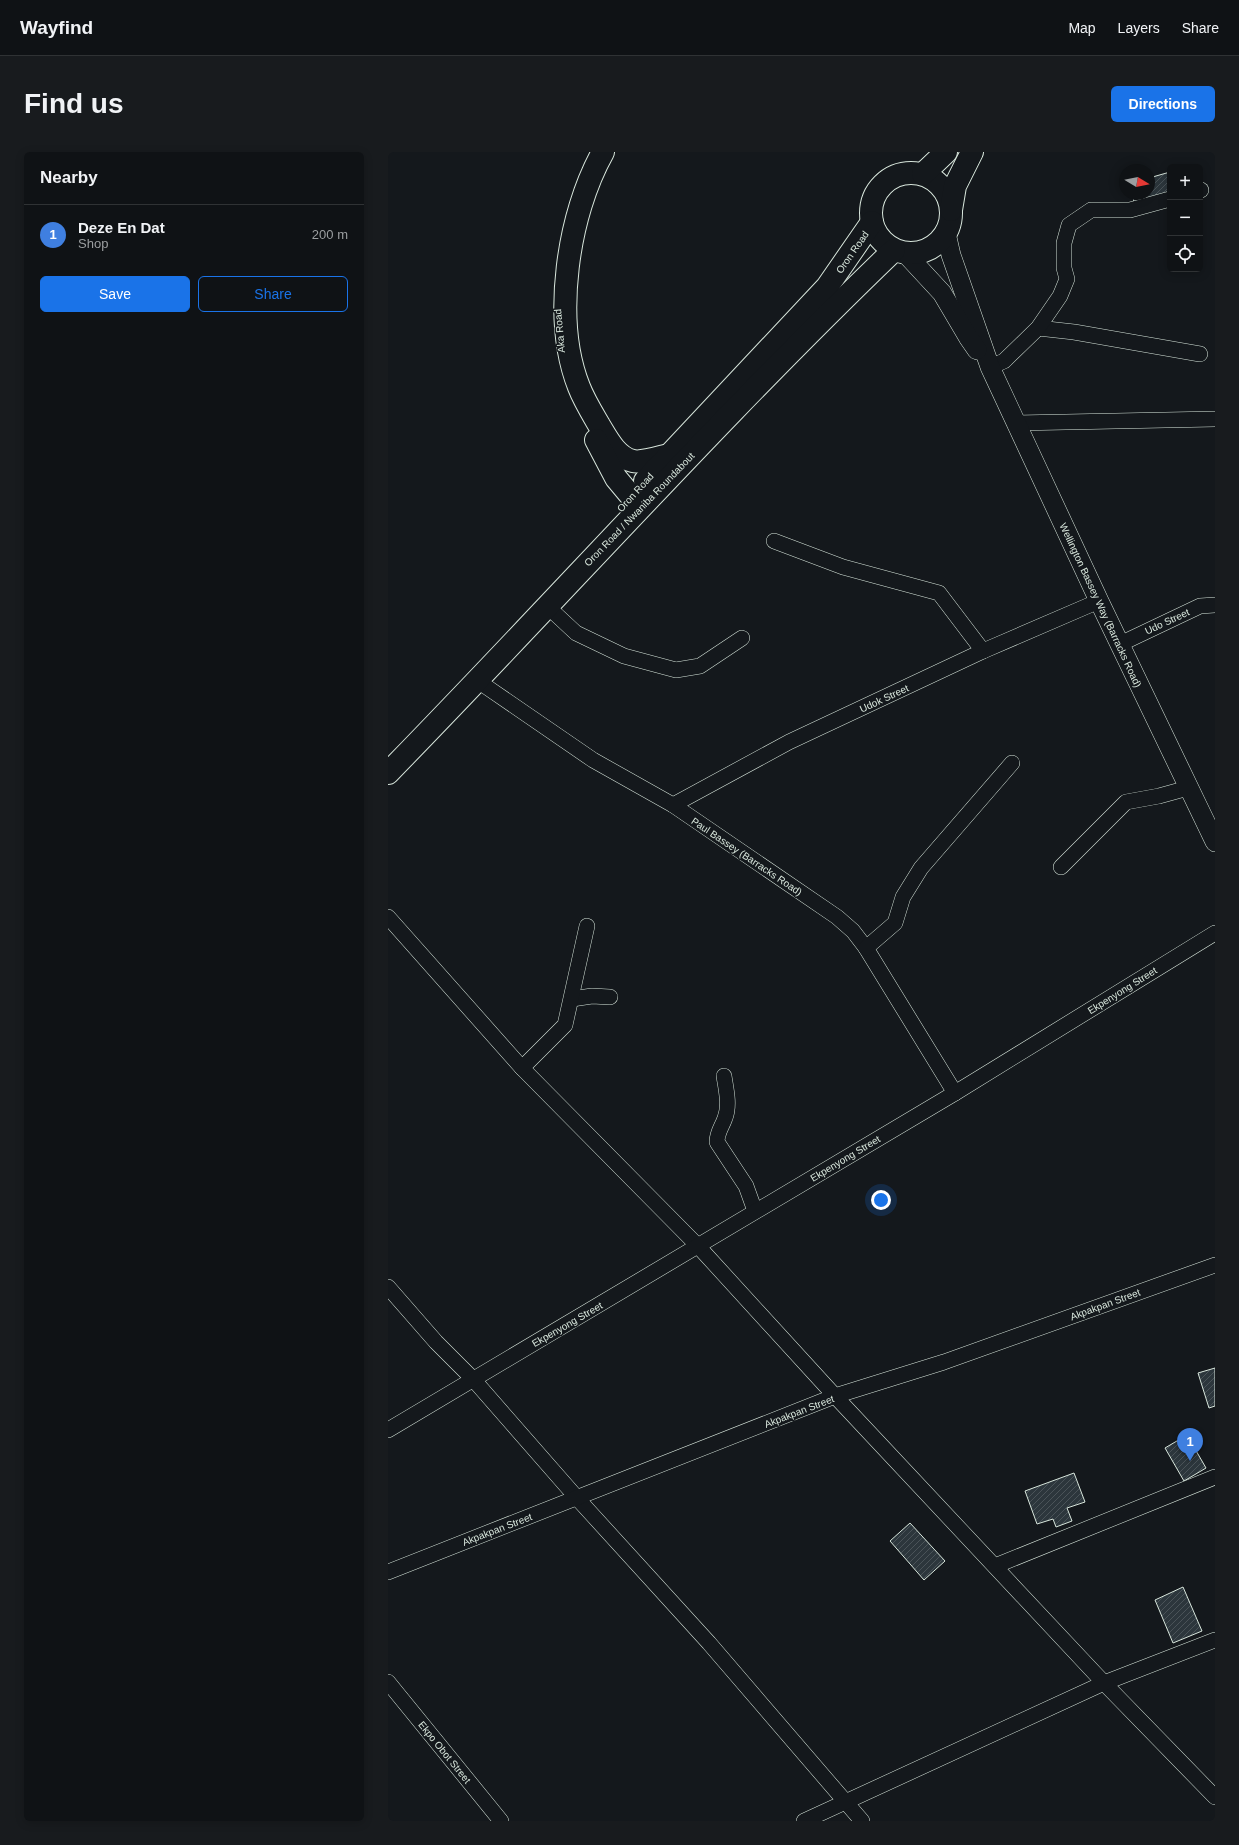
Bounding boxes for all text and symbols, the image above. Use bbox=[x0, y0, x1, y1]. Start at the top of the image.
text: Wayfind bbox=[20, 17, 93, 38]
text: Map bbox=[1068, 20, 1096, 36]
text: Layers bbox=[1118, 20, 1160, 36]
text: Share bbox=[1182, 20, 1219, 36]
button: Directions bbox=[1111, 86, 1215, 122]
text: Find us bbox=[24, 88, 124, 119]
north arrow bbox=[1119, 164, 1155, 200]
map controls bbox=[1167, 164, 1203, 272]
button: + bbox=[1167, 164, 1203, 200]
text: Nearby bbox=[40, 168, 98, 187]
button: − bbox=[1167, 200, 1203, 236]
text: Deze En Dat bbox=[78, 219, 165, 236]
text: 1 bbox=[49, 227, 57, 242]
text: 200 m bbox=[312, 227, 348, 242]
street label: Oron Road bbox=[834, 229, 871, 275]
text: Shop bbox=[78, 236, 108, 251]
button: locate bbox=[1167, 236, 1203, 272]
button: Save bbox=[40, 276, 190, 312]
button: Share bbox=[198, 276, 348, 312]
street label: Aka Road bbox=[552, 309, 567, 353]
street label: Oron Road / Nwaniba Roundabout bbox=[582, 450, 697, 568]
street label: Oron Road bbox=[615, 470, 656, 514]
street label: Wellington Bassey Way (Barracks Road) bbox=[1058, 521, 1144, 689]
street label: Udo Street bbox=[1143, 606, 1191, 637]
street label: Udok Street bbox=[858, 682, 911, 715]
street label: Paul Bassey (Barracks Road) bbox=[689, 815, 804, 898]
street label: Ekpenyong Street bbox=[1086, 965, 1159, 1016]
street label: Ekpenyong Street bbox=[808, 1133, 882, 1184]
your location bbox=[871, 1190, 891, 1210]
street label: Akpakpan Street bbox=[1069, 1287, 1142, 1322]
street label: Ekpenyong Street bbox=[530, 1300, 605, 1349]
street label: Akpakpan Street bbox=[763, 1393, 836, 1430]
pin: 1 bbox=[1177, 1428, 1203, 1461]
street label: Akpakpan Street bbox=[461, 1511, 534, 1548]
street label: Ekpo Obot Street bbox=[416, 1719, 473, 1786]

